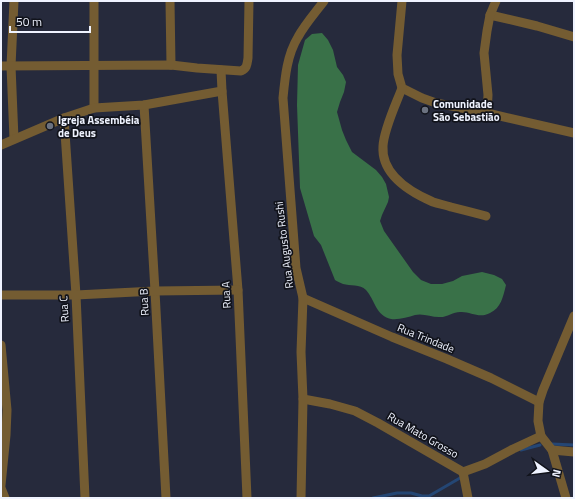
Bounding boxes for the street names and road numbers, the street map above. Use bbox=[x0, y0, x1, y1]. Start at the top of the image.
street label: Rua Augusto Rushi bbox=[271, 201, 297, 289]
street label: Rua A bbox=[217, 281, 235, 309]
street label: Rua B bbox=[135, 288, 153, 316]
street label: Rua C bbox=[55, 295, 73, 323]
street label: Rua Trindade bbox=[395, 319, 457, 357]
street label: Rua Mato Grosso bbox=[384, 408, 462, 462]

